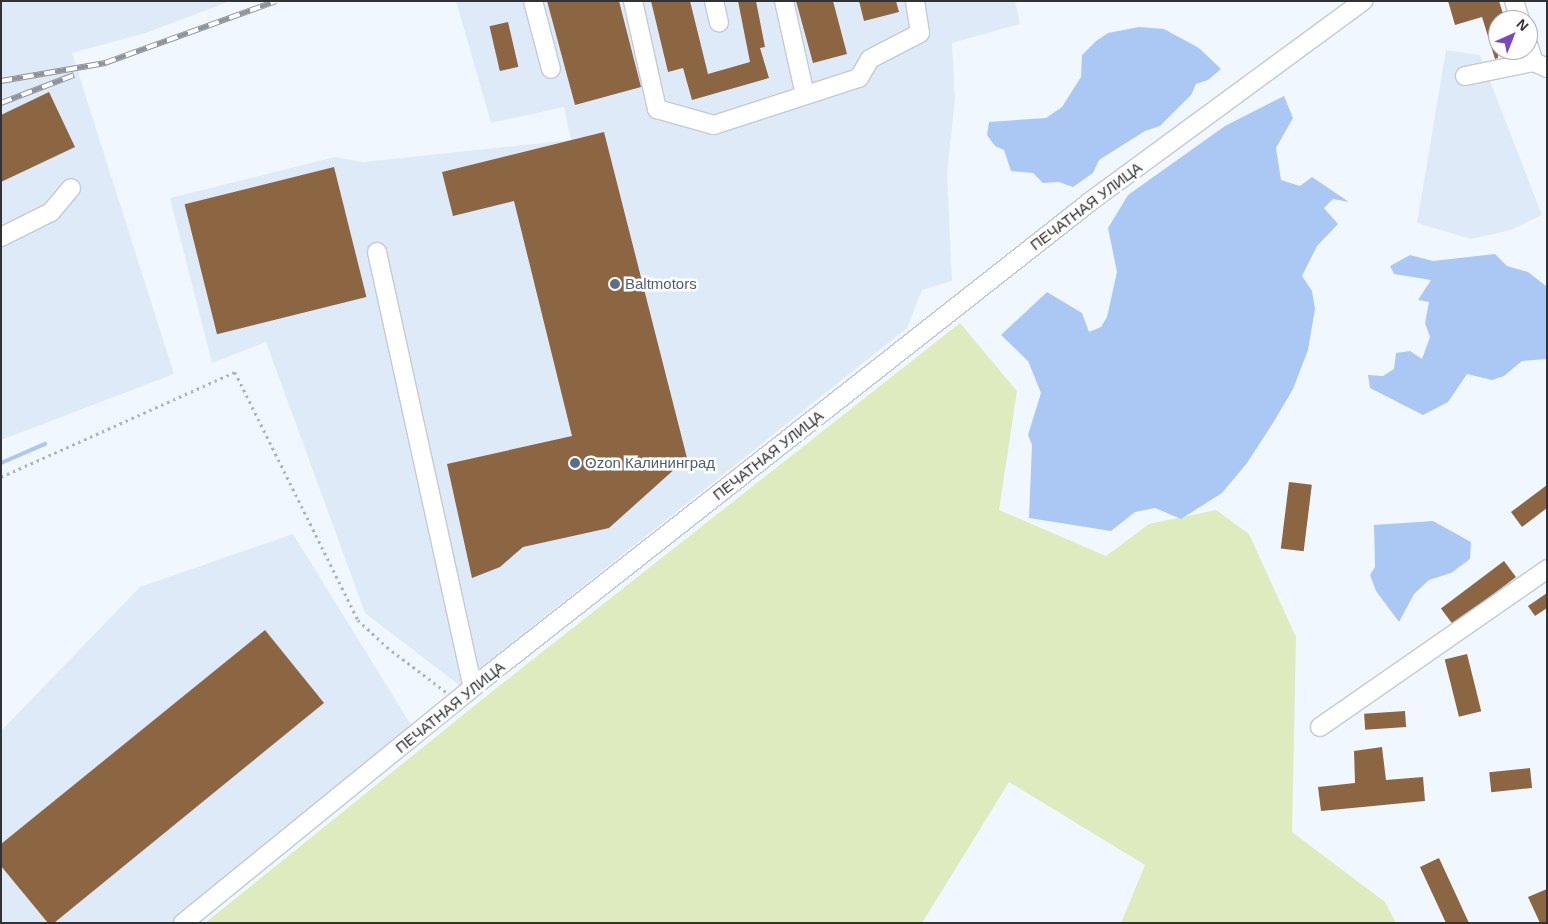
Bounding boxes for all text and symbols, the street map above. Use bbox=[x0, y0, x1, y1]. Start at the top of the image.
north arrow bbox=[1488, 10, 1538, 60]
text: N bbox=[1514, 16, 1532, 34]
street label: ПЕЧАТНАЯ УЛИЦА bbox=[1027, 158, 1145, 254]
place label: Baltmotors bbox=[625, 275, 697, 293]
marker: Baltmotors bbox=[609, 278, 621, 290]
street label: ПЕЧАТНАЯ УЛИЦА bbox=[709, 406, 827, 504]
place label: Ozon Калининград bbox=[585, 454, 715, 472]
marker: Ozon Калининград bbox=[569, 457, 581, 469]
street label: ПЕЧАТНАЯ УЛИЦА bbox=[392, 657, 508, 757]

